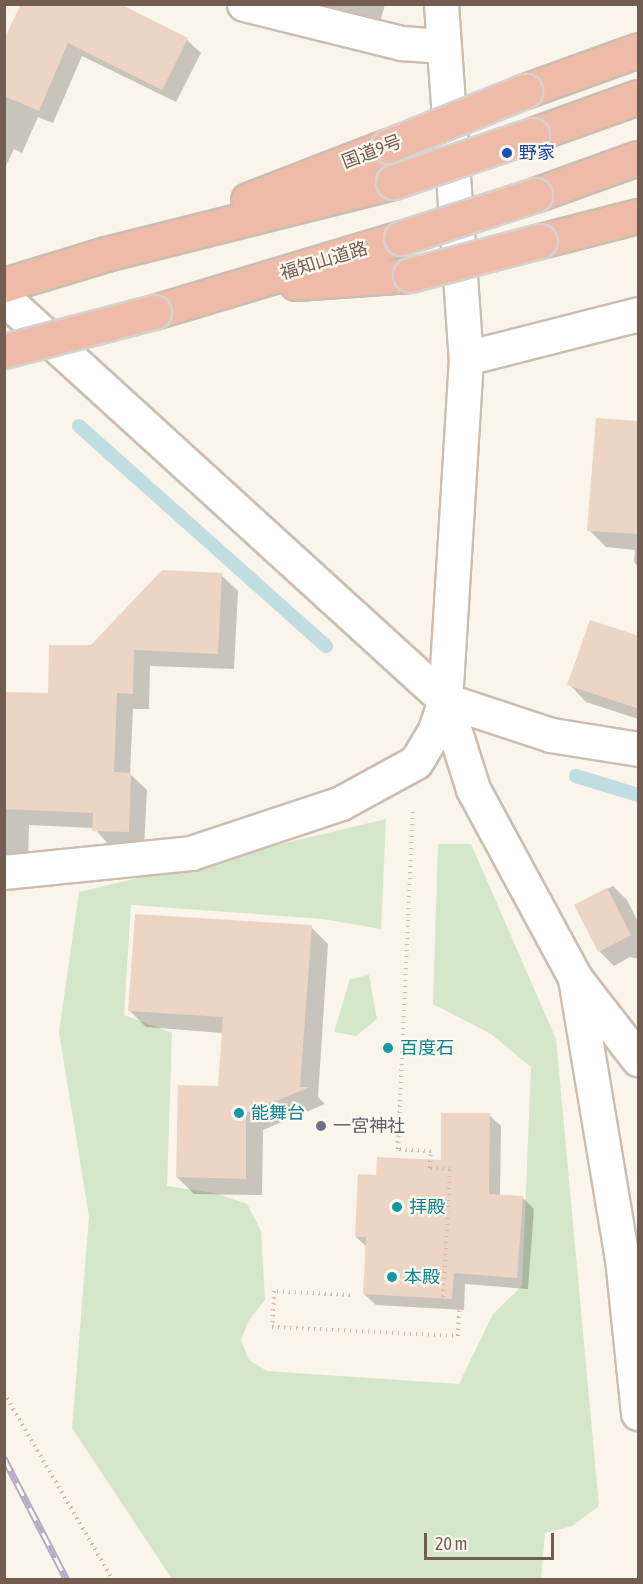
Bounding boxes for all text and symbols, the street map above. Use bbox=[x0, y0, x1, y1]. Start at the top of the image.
street label: 国道9号 bbox=[339, 131, 405, 173]
place label: 野家 bbox=[519, 142, 555, 164]
marker: 野家 bbox=[500, 146, 514, 160]
street label: 福知山道路 bbox=[278, 238, 370, 284]
place label: 百度石 bbox=[400, 1037, 454, 1059]
marker: 百度石 bbox=[381, 1041, 395, 1055]
place label: 能舞台 bbox=[251, 1102, 305, 1124]
marker: 能舞台 bbox=[232, 1106, 246, 1120]
place label: 一宮神社 bbox=[333, 1115, 405, 1137]
marker: 一宮神社 bbox=[314, 1119, 328, 1133]
place label: 拝殿 bbox=[409, 1196, 445, 1218]
marker: 拝殿 bbox=[390, 1200, 404, 1214]
place label: 本殿 bbox=[404, 1266, 440, 1288]
marker: 本殿 bbox=[385, 1270, 399, 1284]
scale bar bbox=[427, 1521, 558, 1559]
text: 20 m bbox=[435, 1533, 467, 1554]

